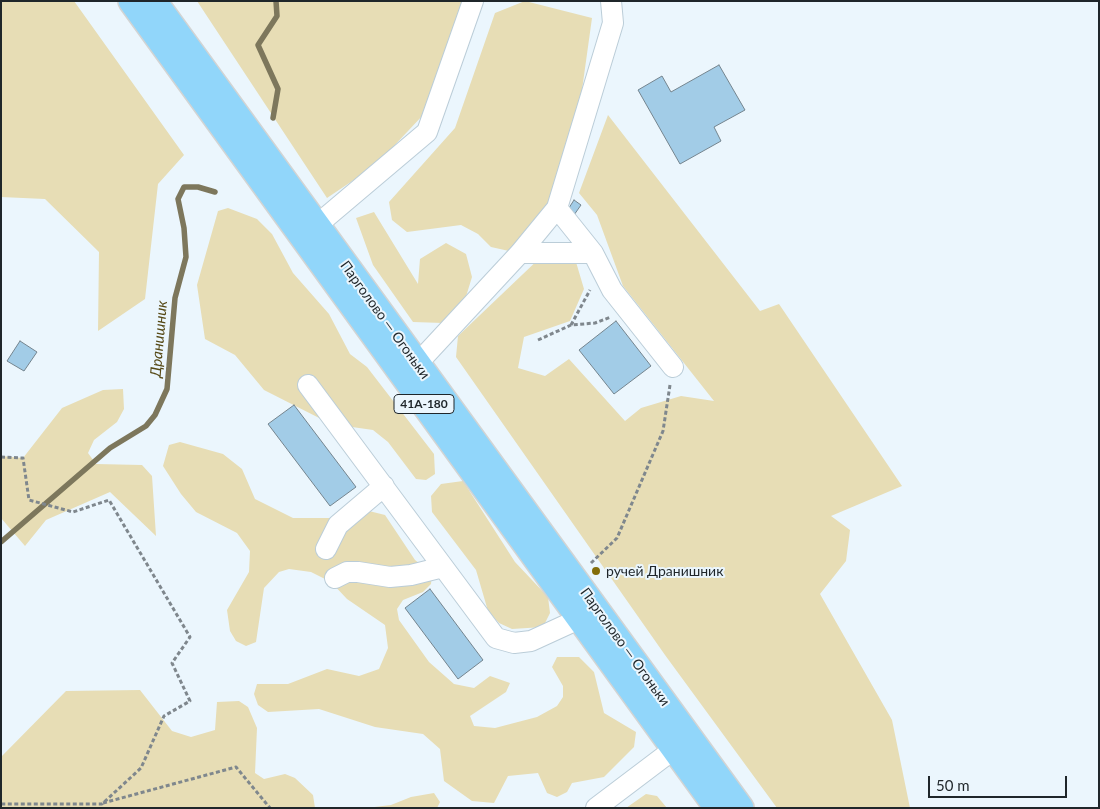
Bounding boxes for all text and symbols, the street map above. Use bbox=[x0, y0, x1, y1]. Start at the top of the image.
street label: Парголово — Огоньки bbox=[337, 258, 433, 382]
water label: Дранишник bbox=[147, 300, 171, 378]
road number: 41А-180 bbox=[394, 394, 454, 414]
place label: ручей Дранишник bbox=[606, 563, 723, 579]
marker: ручей Дранишник bbox=[590, 565, 602, 577]
street label: Парголово — Огоньки bbox=[577, 585, 673, 709]
scale bar bbox=[930, 766, 1069, 798]
text: 50 m bbox=[936, 776, 970, 794]

